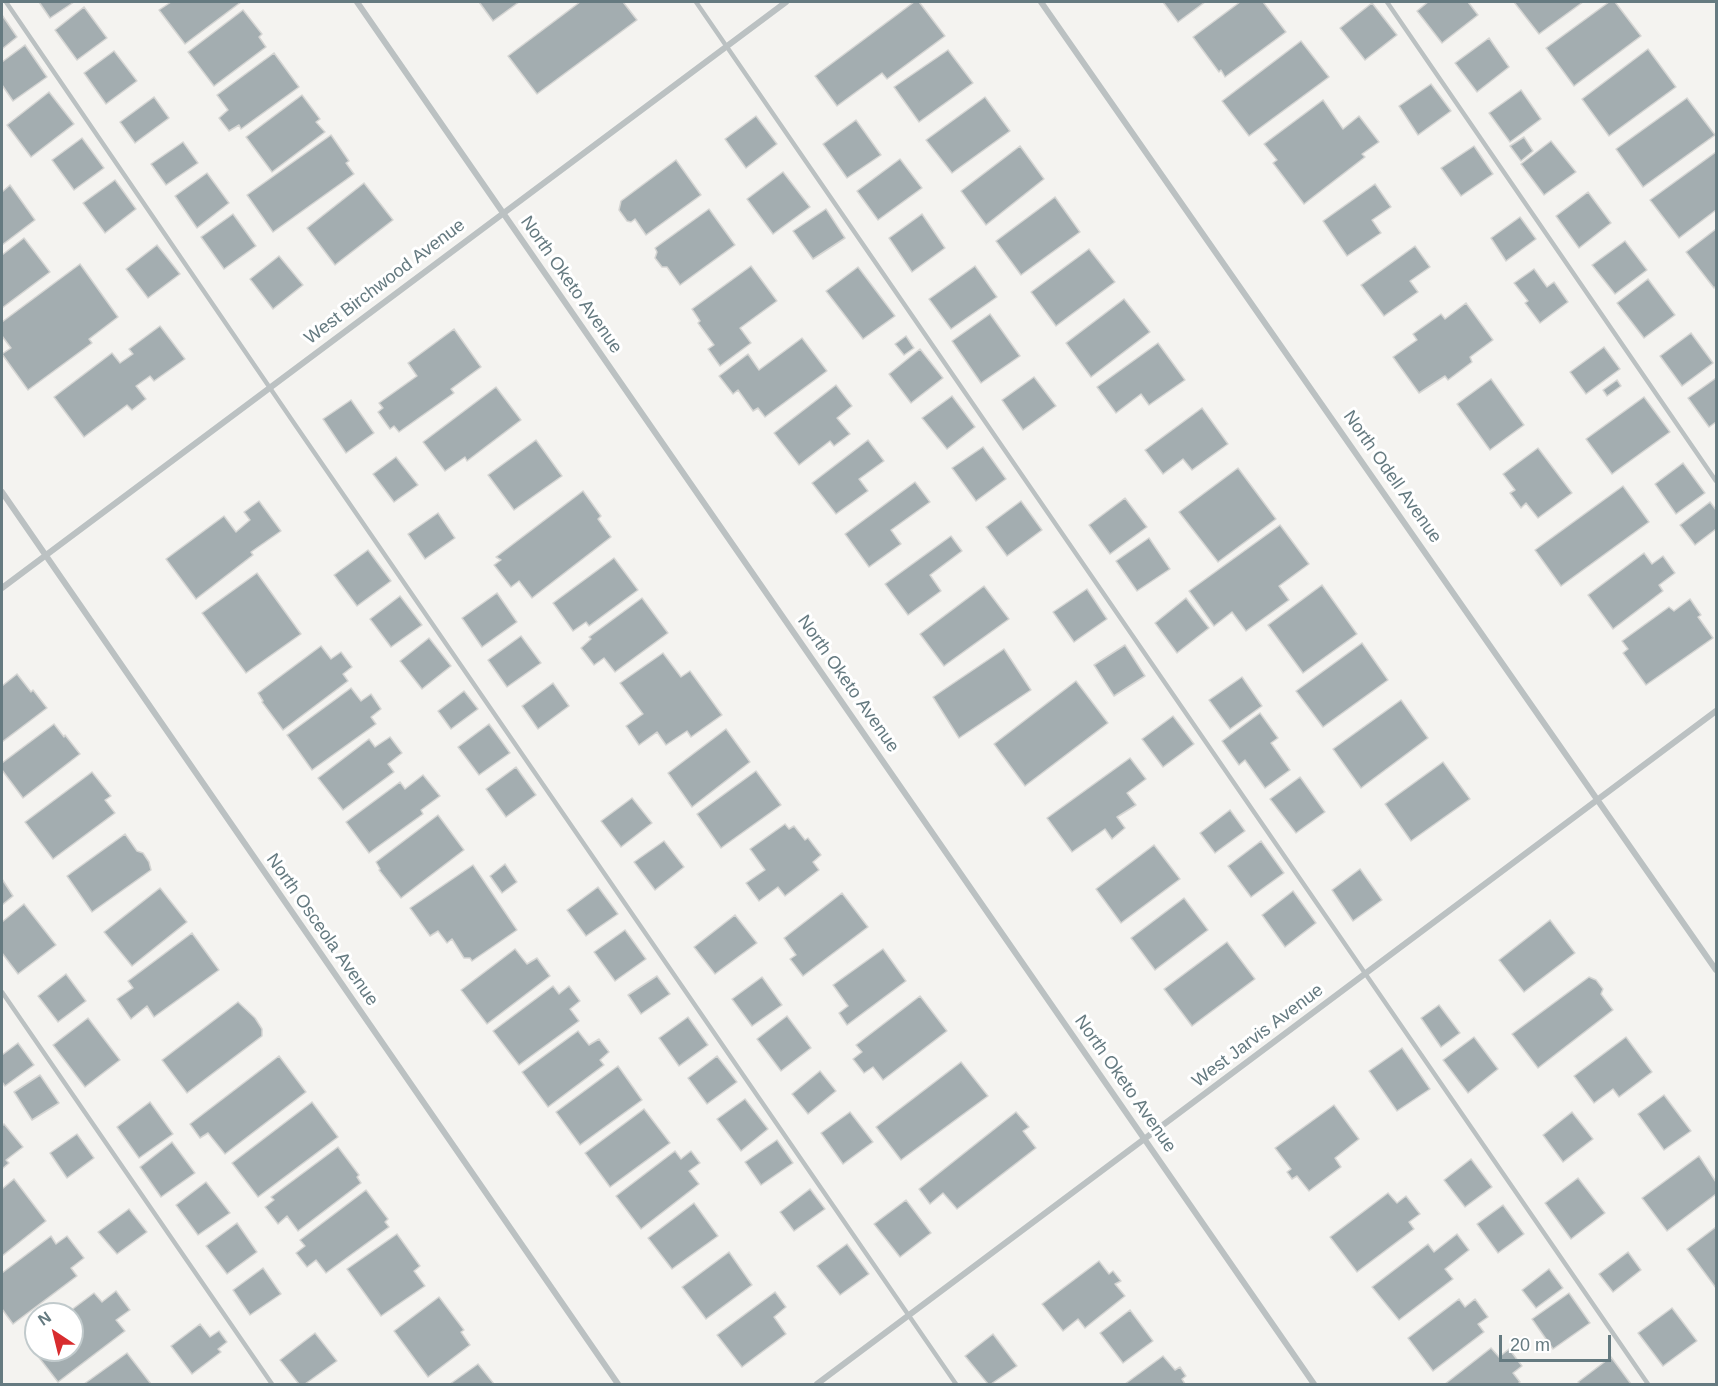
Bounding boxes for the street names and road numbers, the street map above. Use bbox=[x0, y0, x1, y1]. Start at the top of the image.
street label: North Oketo Avenue bbox=[515, 212, 627, 358]
street label: West Birchwood Avenue bbox=[300, 215, 470, 349]
street label: North Odell Avenue bbox=[1338, 407, 1446, 547]
street label: North Oketo Avenue bbox=[792, 611, 904, 757]
street label: North Osceola Avenue bbox=[261, 850, 383, 1010]
street label: West Jarvis Avenue bbox=[1188, 980, 1328, 1092]
street label: North Oketo Avenue bbox=[1069, 1011, 1181, 1157]

